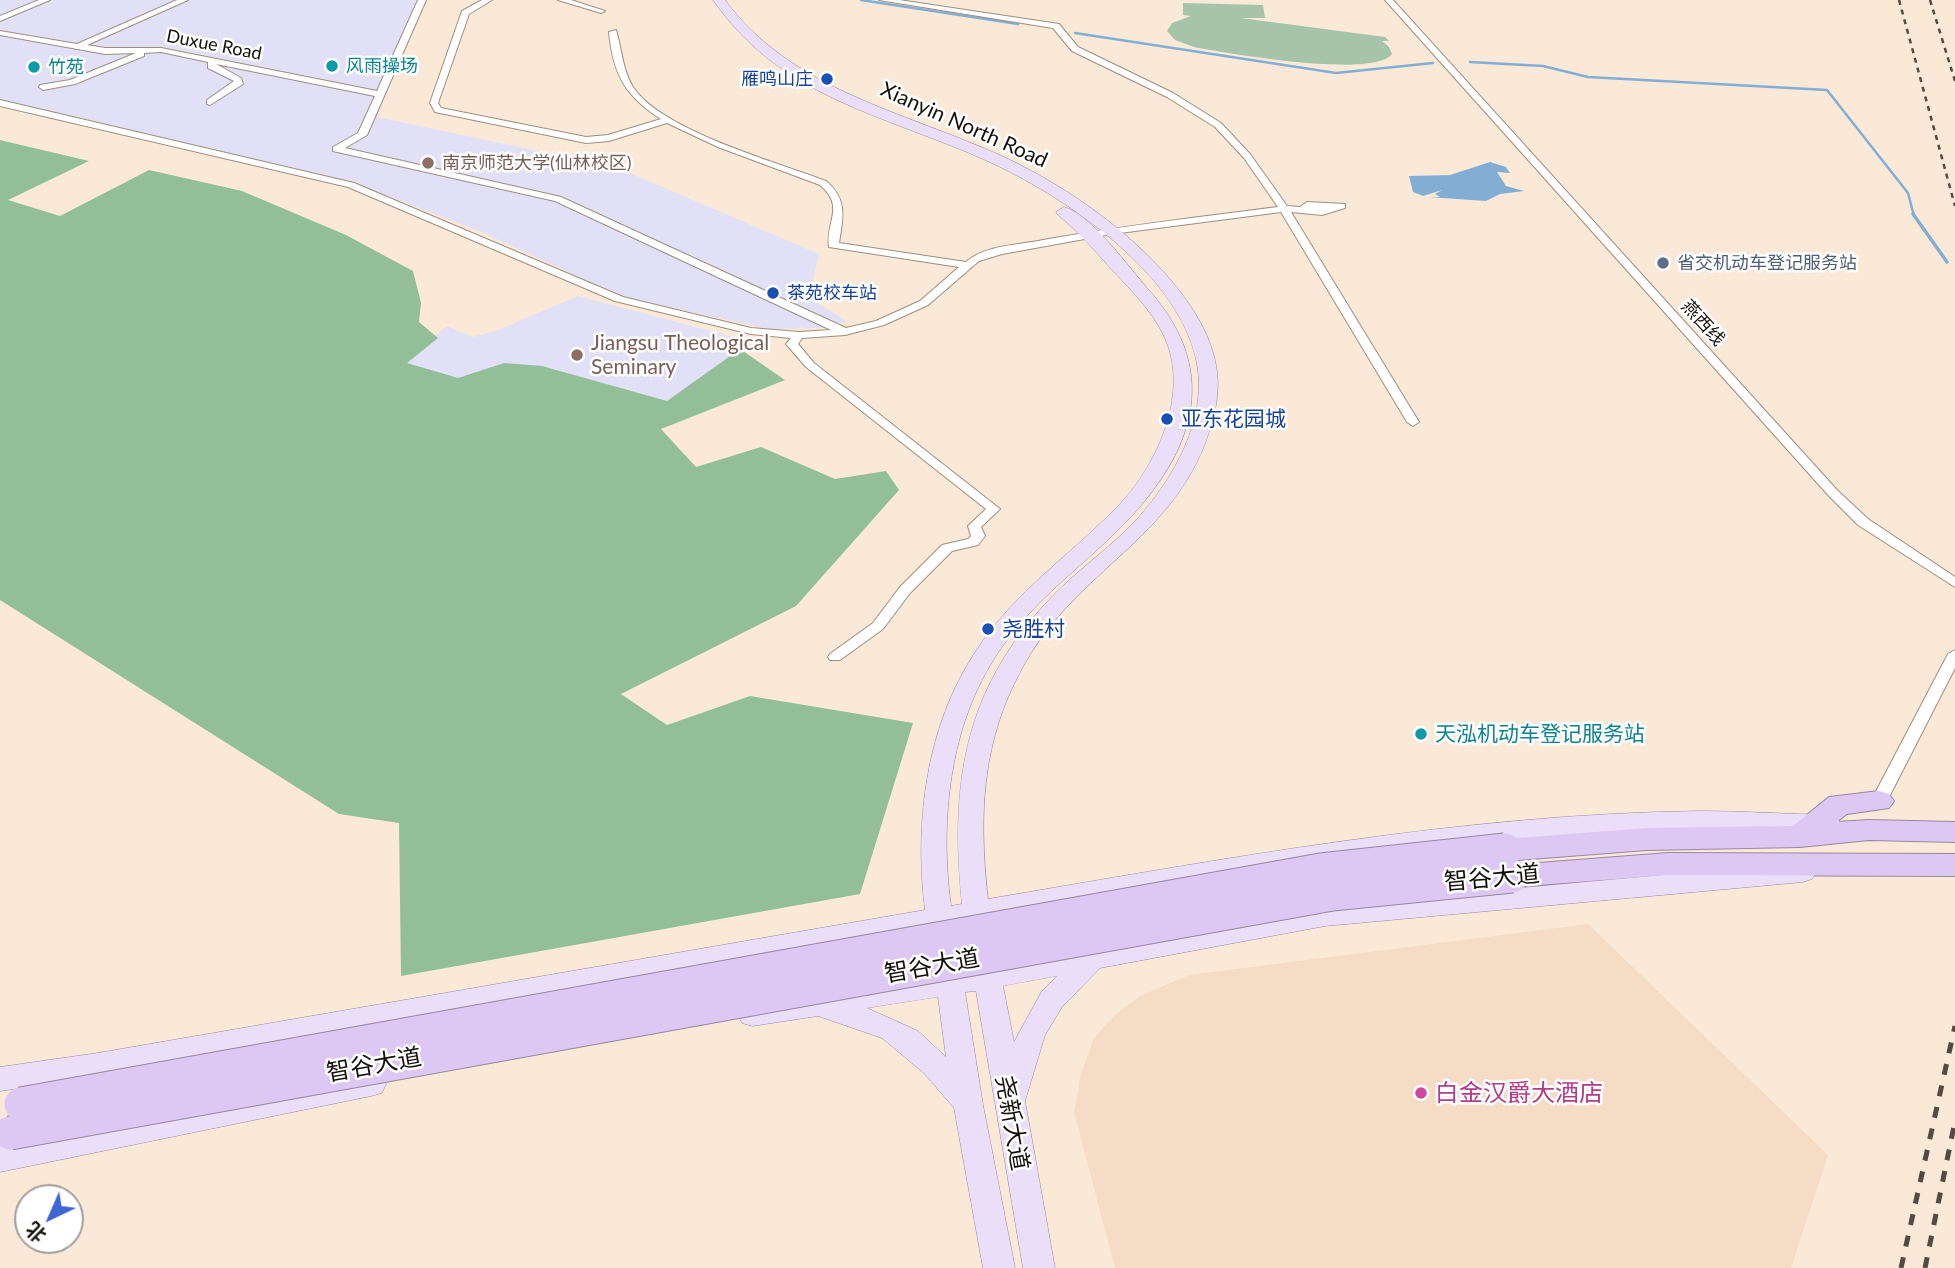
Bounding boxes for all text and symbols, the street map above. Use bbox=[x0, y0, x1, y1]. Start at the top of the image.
street label: Duxue Road bbox=[165, 25, 263, 65]
place label: 风雨操场 bbox=[346, 55, 418, 77]
place label: 竹苑 bbox=[48, 56, 84, 78]
marker: 风雨操场 bbox=[324, 58, 340, 74]
marker: 竹苑 bbox=[26, 59, 42, 75]
place label: 雁鸣山庄 bbox=[741, 68, 813, 90]
marker: 雁鸣山庄 bbox=[819, 71, 835, 87]
street label: Xianyin North Road bbox=[877, 77, 1051, 173]
place label: 南京师范大学(仙林校区) bbox=[442, 152, 632, 174]
marker: 南京师范大学(仙林校区) bbox=[420, 155, 436, 171]
place label: 省交机动车登记服务站 bbox=[1677, 252, 1857, 274]
marker: 省交机动车登记服务站 bbox=[1655, 255, 1671, 271]
place label: 茶苑校车站 bbox=[787, 282, 877, 304]
marker: 茶苑校车站 bbox=[765, 285, 781, 301]
street label: 燕西线 bbox=[1677, 296, 1729, 350]
place label: Jiangsu Theological Seminary bbox=[591, 330, 769, 380]
marker: Jiangsu Theological Seminary bbox=[569, 347, 585, 363]
place label: 亚东花园城 bbox=[1181, 406, 1286, 432]
marker: 亚东花园城 bbox=[1159, 411, 1175, 427]
place label: 尧胜村 bbox=[1002, 616, 1065, 642]
marker: 尧胜村 bbox=[980, 621, 996, 637]
place label: 天泓机动车登记服务站 bbox=[1435, 721, 1645, 747]
marker: 天泓机动车登记服务站 bbox=[1413, 726, 1429, 742]
street label: 智谷大道 bbox=[1443, 859, 1541, 897]
street label: 智谷大道 bbox=[882, 943, 982, 989]
street label: 智谷大道 bbox=[324, 1042, 424, 1088]
street label: 尧新大道 bbox=[989, 1073, 1035, 1173]
place label: 白金汉爵大酒店 bbox=[1435, 1079, 1603, 1107]
marker: 白金汉爵大酒店 bbox=[1413, 1085, 1429, 1101]
north arrow bbox=[14, 1184, 84, 1254]
text: 北 bbox=[21, 1218, 50, 1248]

